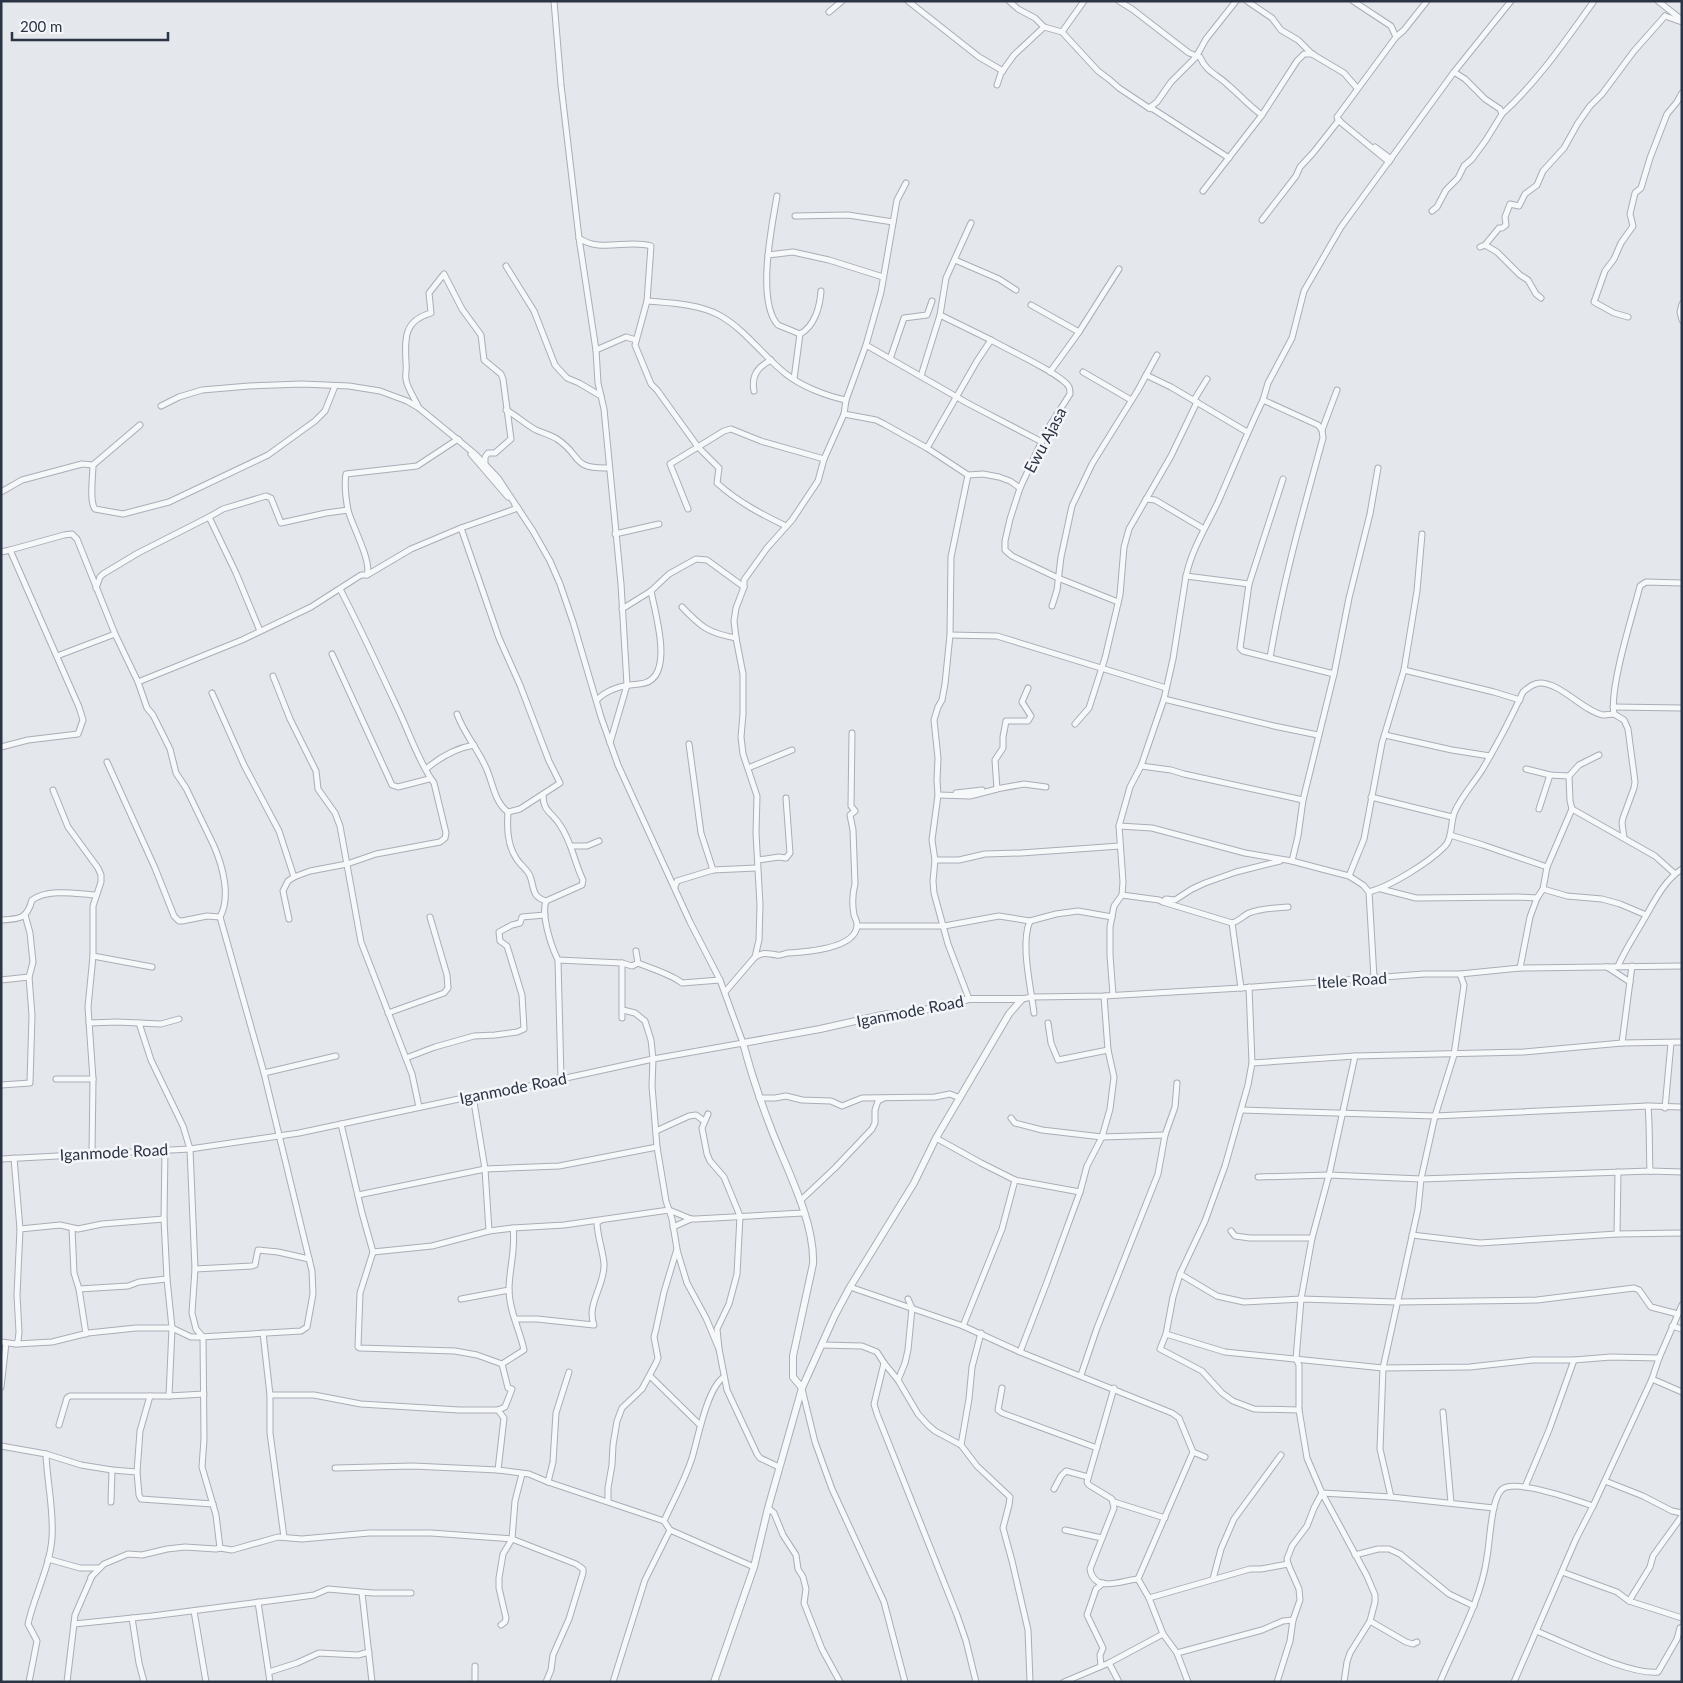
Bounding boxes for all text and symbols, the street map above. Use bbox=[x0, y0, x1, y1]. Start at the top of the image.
scale bar bbox=[12, 10, 169, 42]
text: 200 m bbox=[20, 17, 62, 35]
street label: Ewu Ajasa bbox=[1019, 404, 1070, 476]
street label: Itele Road bbox=[1316, 968, 1388, 991]
street label: Iganmode Road bbox=[855, 991, 965, 1030]
street label: Iganmode Road bbox=[458, 1068, 568, 1107]
street label: Iganmode Road bbox=[59, 1139, 169, 1164]

